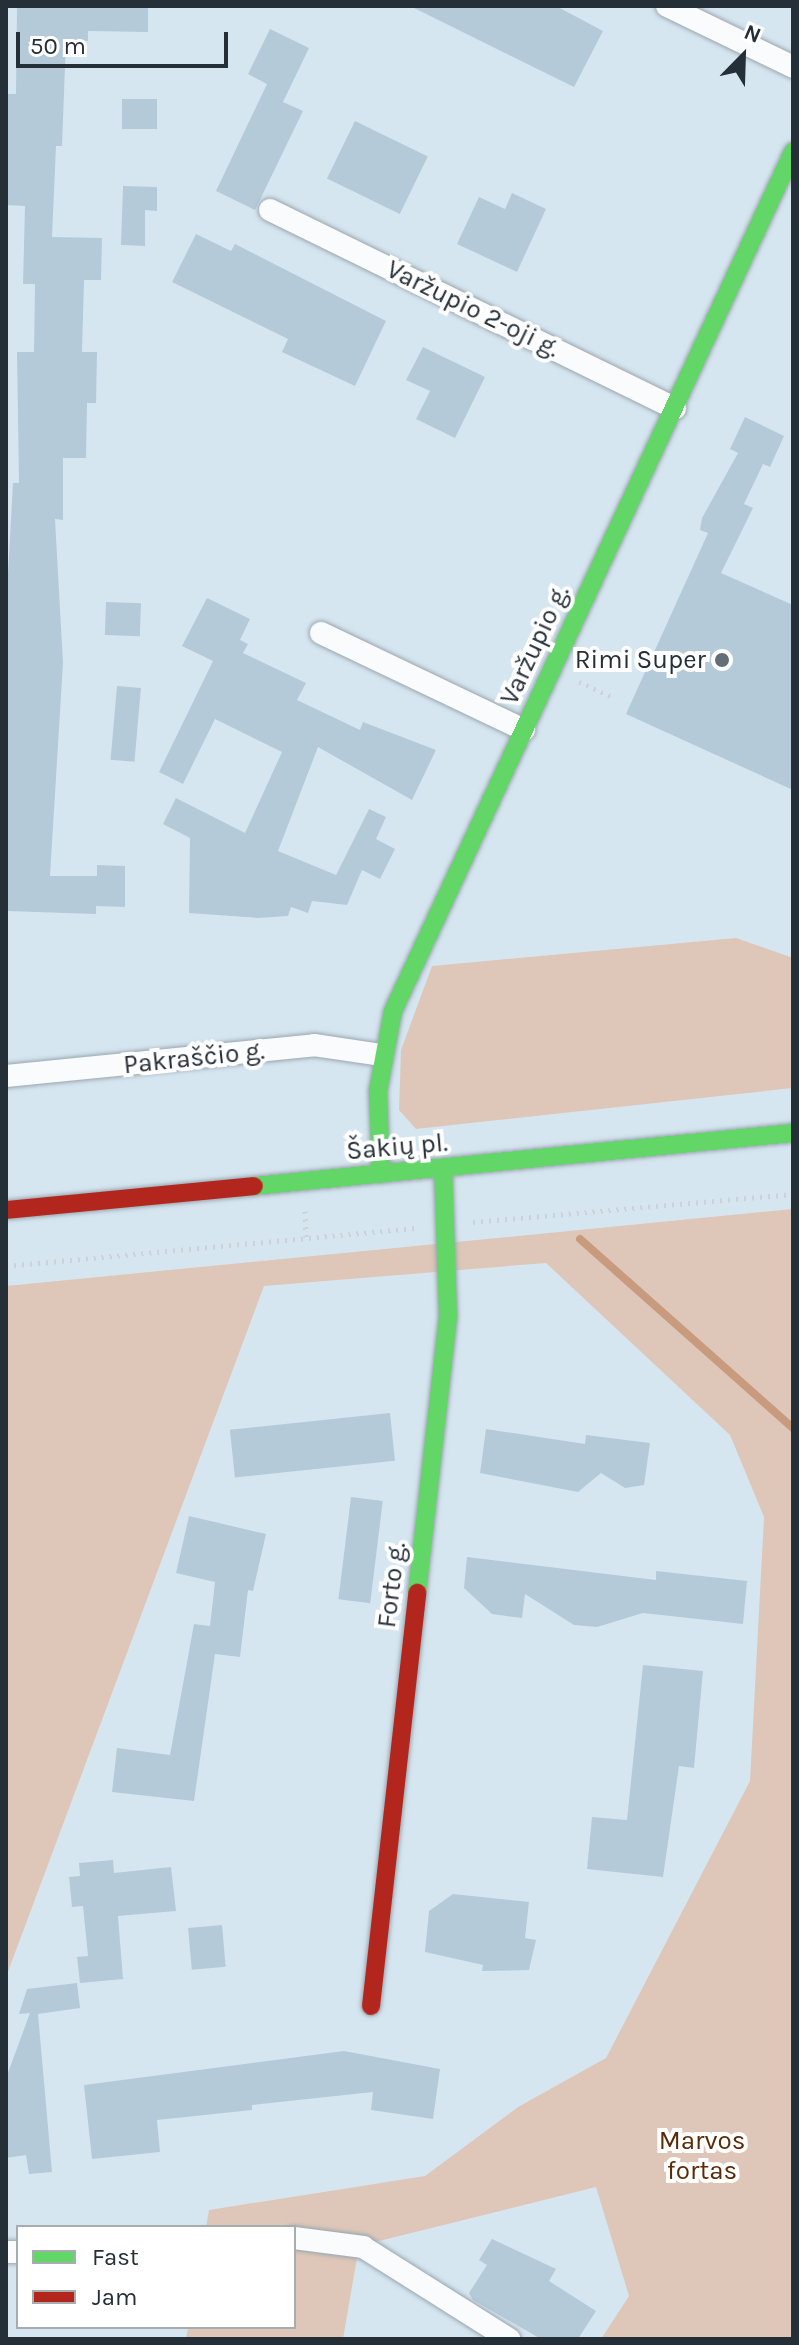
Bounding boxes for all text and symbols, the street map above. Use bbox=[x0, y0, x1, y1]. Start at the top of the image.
scale bar bbox=[20, 16, 232, 66]
north arrow bbox=[703, 16, 783, 96]
text: N bbox=[740, 19, 765, 49]
text: 50 m bbox=[30, 32, 86, 60]
street label: Varžupio 2-oji g. bbox=[381, 254, 565, 364]
street label: Varžupio g. bbox=[494, 580, 576, 710]
place label: Rimi Super bbox=[575, 644, 706, 676]
marker: Rimi Super bbox=[713, 651, 731, 669]
street label: Pakraščio g. bbox=[122, 1035, 266, 1081]
street label: Šakių pl. bbox=[345, 1127, 449, 1167]
street label: Forto g. bbox=[371, 1540, 413, 1630]
park label: Marvos fortas bbox=[659, 2125, 745, 2186]
legend bbox=[16, 2225, 296, 2329]
text: Fast bbox=[92, 2243, 139, 2271]
text: Jam bbox=[92, 2283, 137, 2311]

